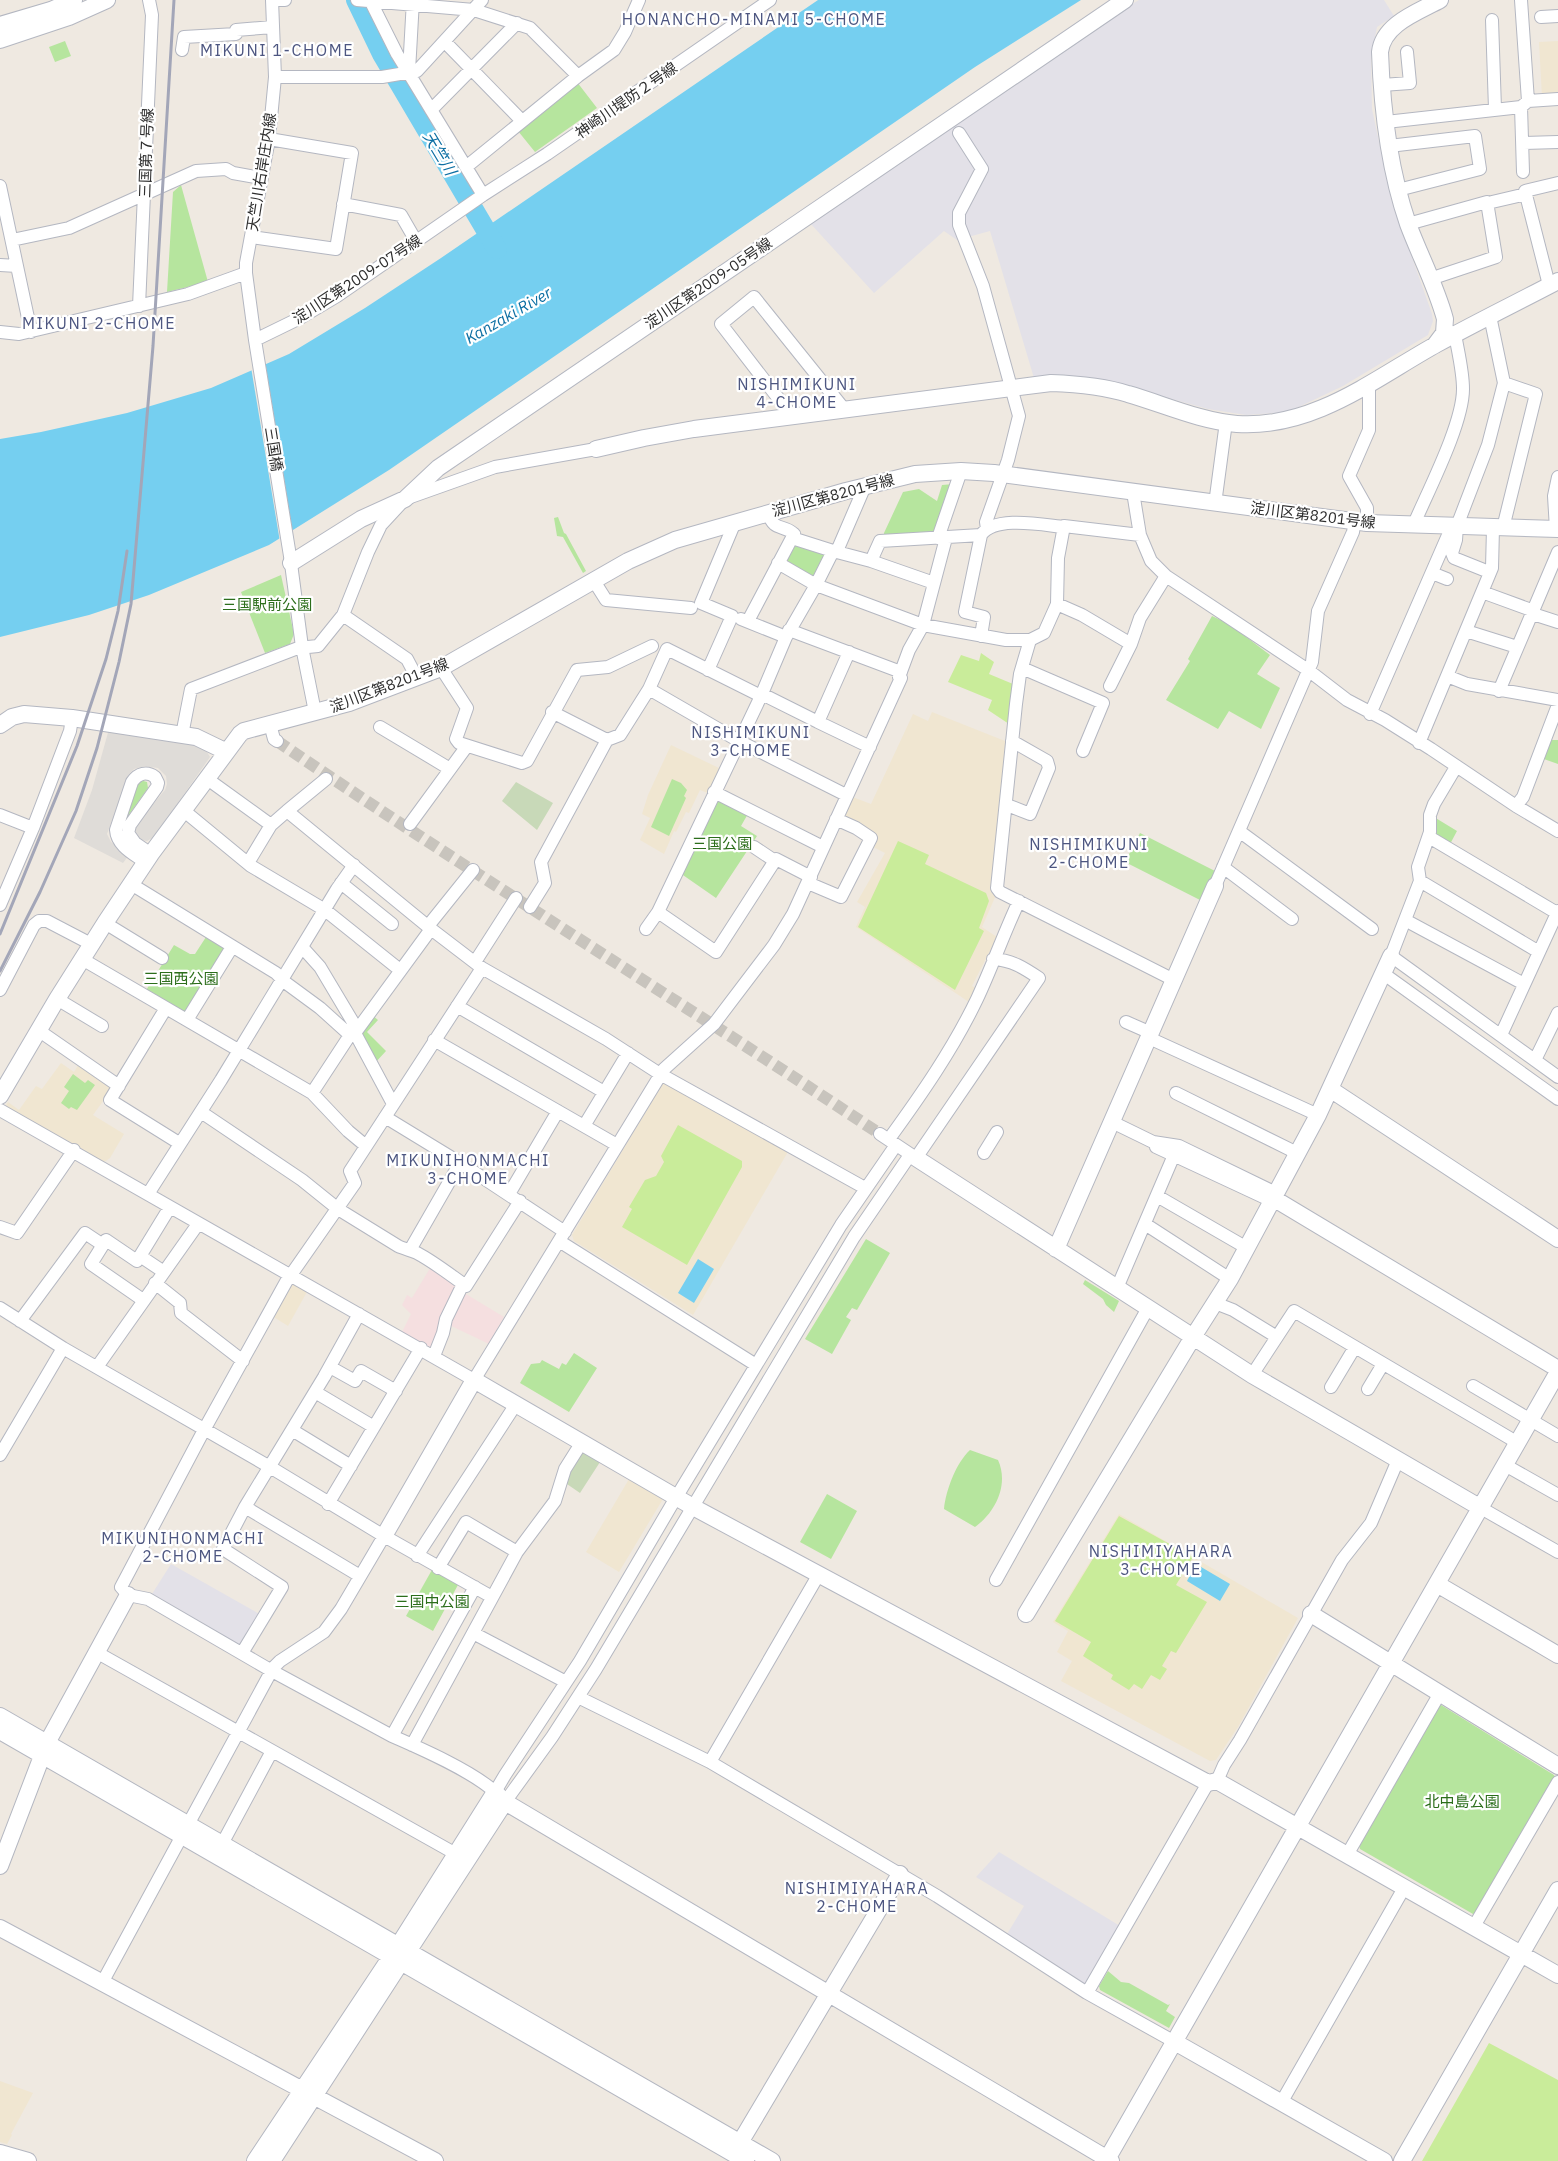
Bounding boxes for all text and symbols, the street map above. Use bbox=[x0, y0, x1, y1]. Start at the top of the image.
district label: HONANCHO-MINAMI 5-CHOME bbox=[622, 9, 886, 29]
district label: MIKUNI 1-CHOME bbox=[200, 40, 354, 60]
street label: 神崎川堤防２号線 bbox=[571, 58, 681, 142]
street label: 三国第７号線 bbox=[135, 108, 157, 198]
street label: 天竺川右岸庄内線 bbox=[242, 111, 280, 233]
water label: 天竺川 bbox=[419, 127, 462, 180]
street label: 淀川区第2009-07号線 bbox=[289, 230, 425, 328]
street label: 淀川区第2009-05号線 bbox=[641, 233, 775, 333]
water label: Kanzaki River bbox=[461, 282, 556, 348]
district label: MIKUNI 2-CHOME bbox=[22, 313, 176, 333]
district label: NISHIMIKUNI 4-CHOME bbox=[737, 374, 857, 412]
street label: 三国橋 bbox=[261, 425, 287, 473]
street label: 淀川区第8201号線 bbox=[770, 470, 896, 520]
street label: 淀川区第8201号線 bbox=[1249, 498, 1377, 532]
park label: 三国駅前公園 bbox=[222, 595, 312, 614]
street label: 淀川区第8201号線 bbox=[327, 654, 451, 716]
district label: NISHIMIKUNI 3-CHOME bbox=[691, 722, 811, 760]
park label: 三国公園 bbox=[692, 834, 752, 853]
district label: NISHIMIKUNI 2-CHOME bbox=[1029, 834, 1149, 872]
park label: 三国西公園 bbox=[143, 969, 219, 988]
district label: MIKUNIHONMACHI 3-CHOME bbox=[386, 1150, 550, 1188]
district label: MIKUNIHONMACHI 2-CHOME bbox=[101, 1528, 265, 1566]
district label: NISHIMIYAHARA 3-CHOME bbox=[1089, 1541, 1233, 1579]
park label: 三国中公園 bbox=[394, 1592, 470, 1611]
park label: 北中島公園 bbox=[1424, 1792, 1500, 1811]
district label: NISHIMIYAHARA 2-CHOME bbox=[785, 1878, 929, 1916]

